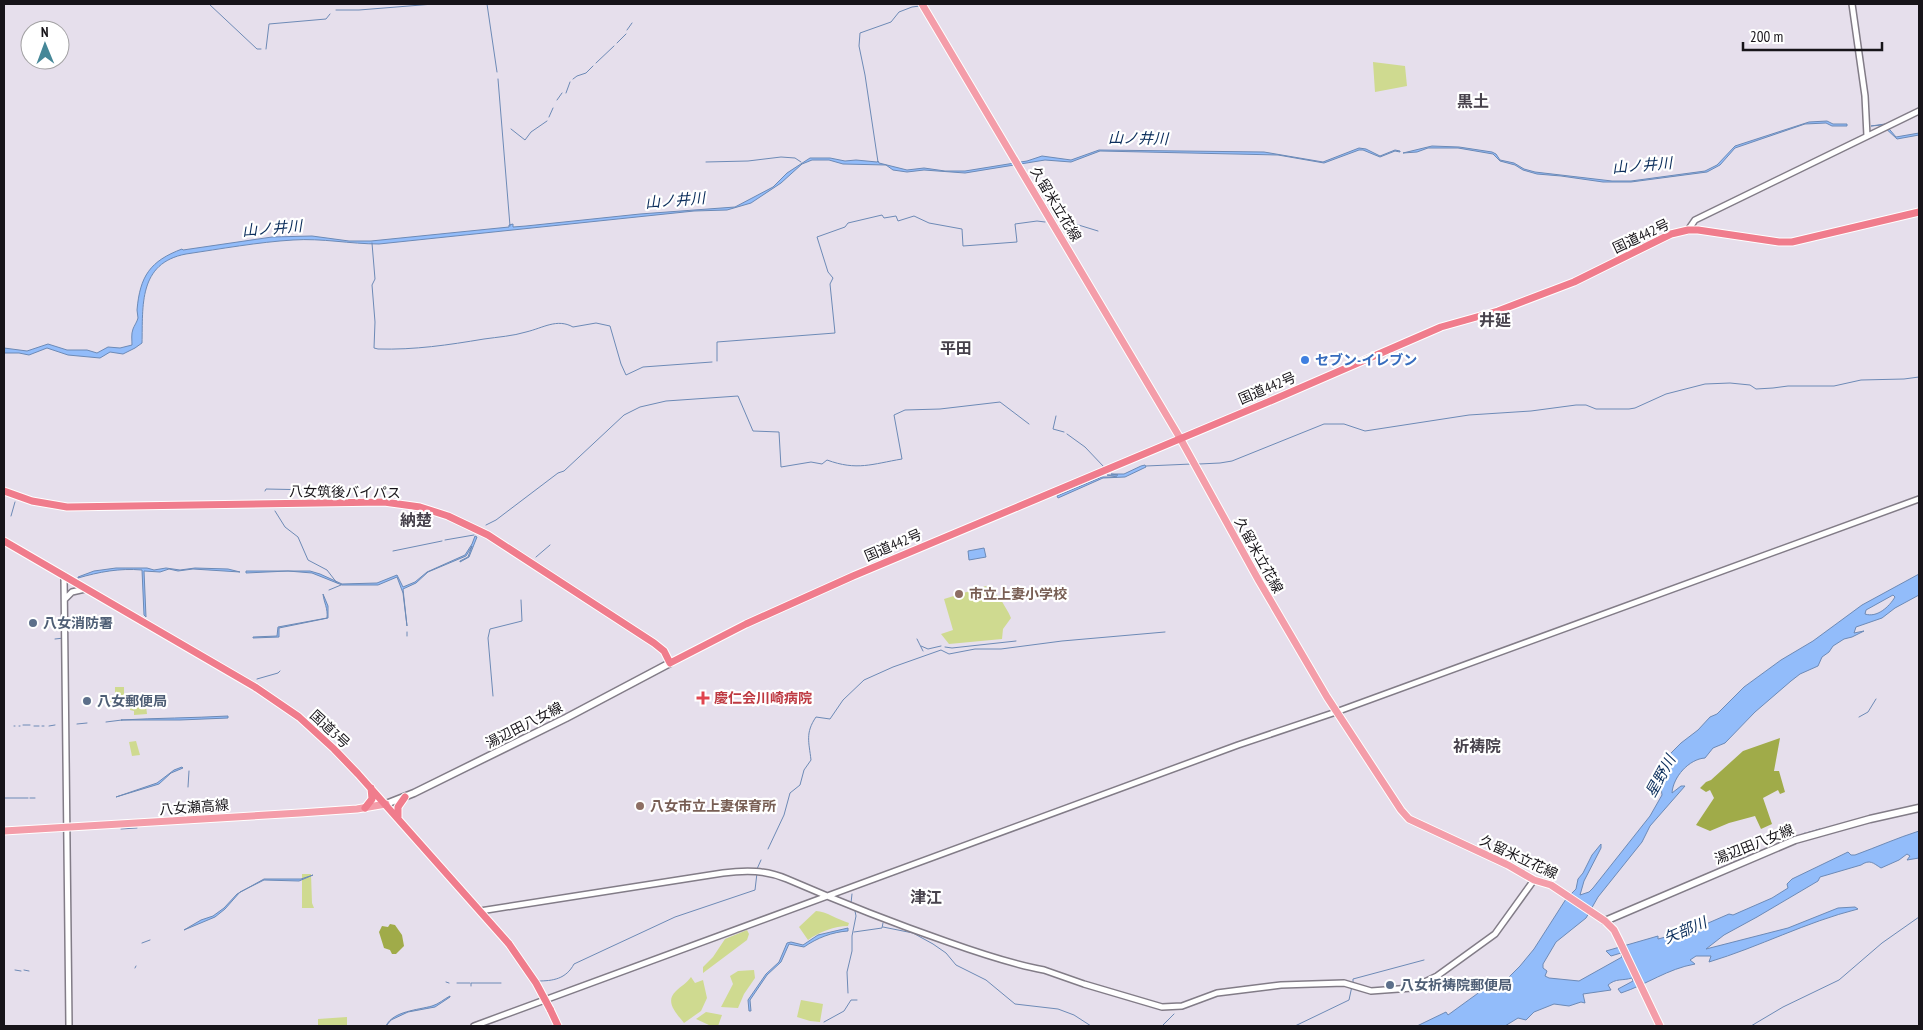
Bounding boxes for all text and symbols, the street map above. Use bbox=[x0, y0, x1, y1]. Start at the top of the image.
north arrow bbox=[20, 20, 70, 70]
scale bar bbox=[1743, 20, 1882, 52]
text: N bbox=[41, 23, 49, 41]
text: 200 m bbox=[1750, 27, 1783, 46]
district label: 黒土 bbox=[1457, 91, 1489, 111]
water label: 山ノ井川 bbox=[1108, 128, 1170, 148]
water label: 山ノ井川 bbox=[1611, 153, 1675, 177]
street label: 久留米立花線 bbox=[1027, 163, 1085, 245]
water label: 山ノ井川 bbox=[644, 188, 708, 212]
street label: 国道442号 bbox=[1610, 215, 1672, 257]
water label: 山ノ井川 bbox=[241, 216, 305, 240]
district label: 井延 bbox=[1479, 310, 1511, 330]
district label: 平田 bbox=[940, 338, 972, 358]
place label: セブン-イレブン bbox=[1315, 351, 1417, 369]
marker: セブン-イレブン bbox=[1299, 354, 1311, 366]
street label: 国道442号 bbox=[1235, 368, 1299, 408]
street label: 八女筑後バイパス bbox=[289, 482, 401, 502]
district label: 納楚 bbox=[400, 510, 432, 530]
street label: 久留米立花線 bbox=[1231, 514, 1287, 596]
street label: 国道442号 bbox=[861, 525, 925, 565]
place label: 市立上妻小学校 bbox=[969, 585, 1067, 603]
marker: 市立上妻小学校 bbox=[953, 588, 965, 600]
place label: 八女消防署 bbox=[43, 614, 113, 632]
marker: 八女消防署 bbox=[27, 617, 39, 629]
place label: 慶仁会川崎病院 bbox=[714, 689, 812, 707]
marker: 慶仁会川崎病院 bbox=[696, 691, 710, 705]
place label: 八女郵便局 bbox=[97, 692, 167, 710]
marker: 八女郵便局 bbox=[81, 695, 93, 707]
street label: 湯辺田八女線 bbox=[482, 698, 566, 752]
street label: 国道3号 bbox=[306, 706, 354, 752]
district label: 祈祷院 bbox=[1453, 736, 1501, 756]
water label: 星野川 bbox=[1641, 750, 1680, 800]
street label: 八女瀬高線 bbox=[158, 796, 230, 818]
place label: 八女市立上妻保育所 bbox=[650, 797, 776, 815]
marker: 八女市立上妻保育所 bbox=[634, 800, 646, 812]
street label: 湯辺田八女線 bbox=[1712, 820, 1796, 868]
street label: 久留米立花線 bbox=[1477, 831, 1561, 883]
district label: 津江 bbox=[910, 887, 942, 907]
water label: 矢部川 bbox=[1661, 912, 1711, 948]
place label: 八女祈祷院郵便局 bbox=[1400, 976, 1512, 994]
marker: 八女祈祷院郵便局 bbox=[1384, 979, 1396, 991]

